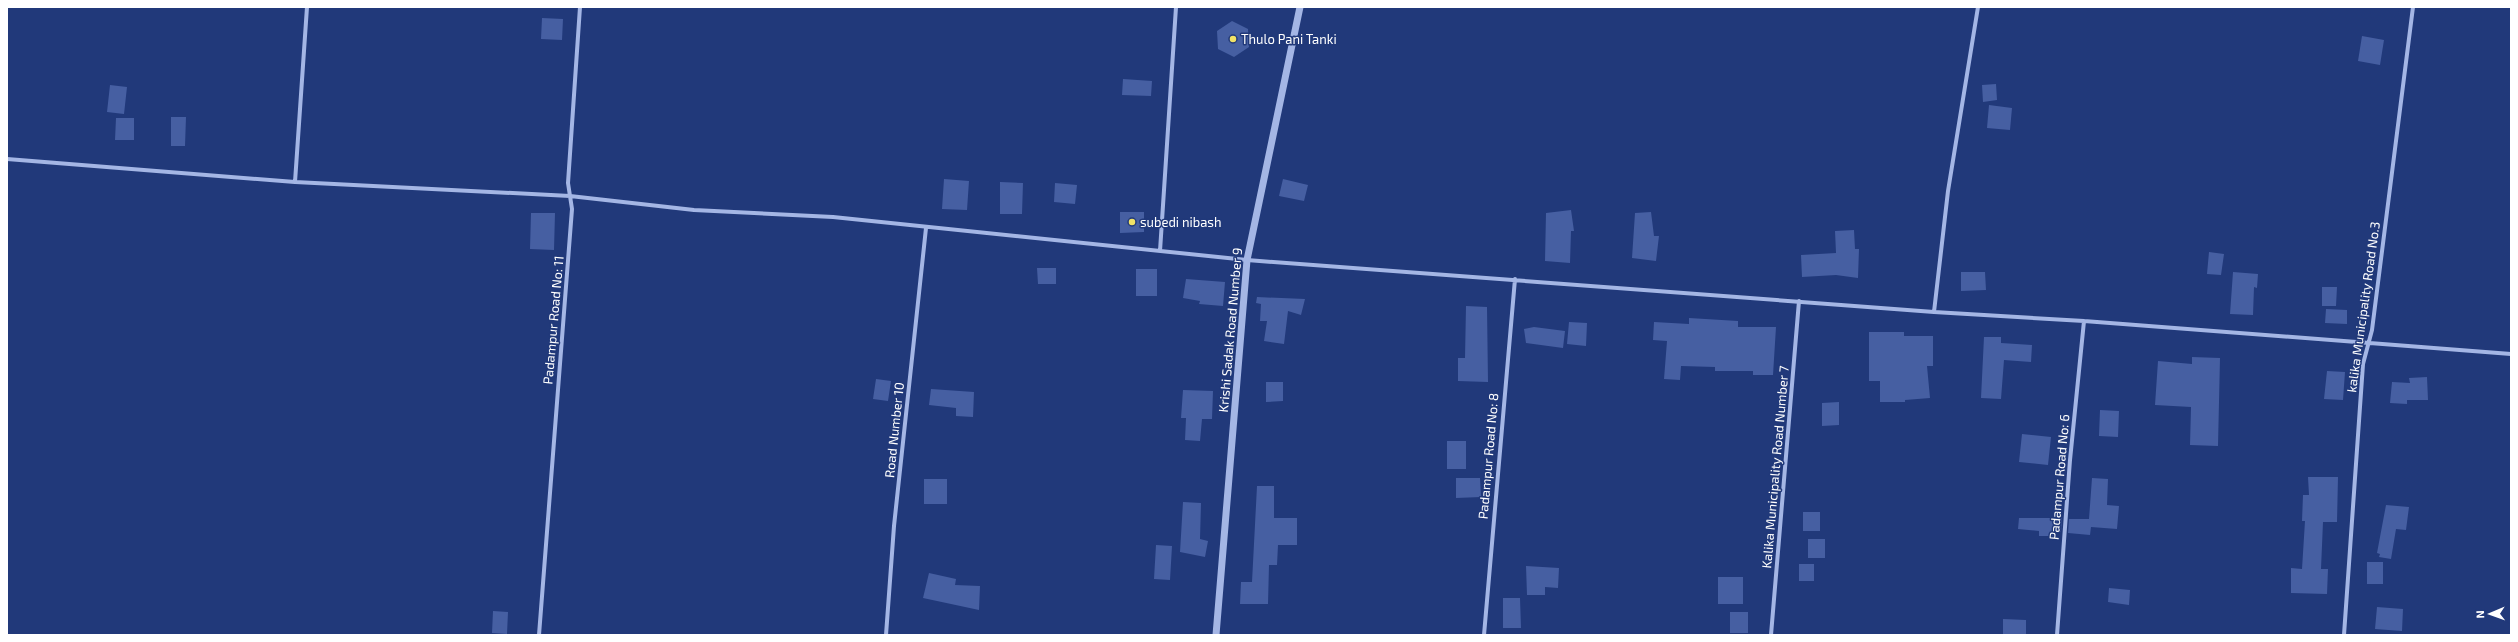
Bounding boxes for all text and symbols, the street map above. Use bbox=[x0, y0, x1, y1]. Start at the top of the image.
place label: Thulo Pani Tanki bbox=[1241, 31, 1337, 47]
marker: Thulo Pani Tanki bbox=[1228, 34, 1238, 44]
place label: subedi nibash bbox=[1140, 214, 1221, 230]
marker: subedi nibash bbox=[1127, 217, 1137, 227]
street label: kalika Municipality Road No.3 bbox=[2343, 220, 2383, 394]
street label: Krishi Sadak Road Number 9 bbox=[1215, 247, 1245, 413]
street label: Padampur Road No: 11 bbox=[539, 255, 567, 385]
street label: Kalika Municipality Road Number 7 bbox=[1758, 365, 1792, 569]
street label: Road Number 10 bbox=[881, 381, 907, 479]
street label: Padampur Road No: 8 bbox=[1475, 392, 1501, 520]
street label: Padampur Road No: 6 bbox=[2046, 413, 2072, 541]
north arrow bbox=[2470, 594, 2510, 634]
text: N bbox=[2473, 610, 2486, 619]

